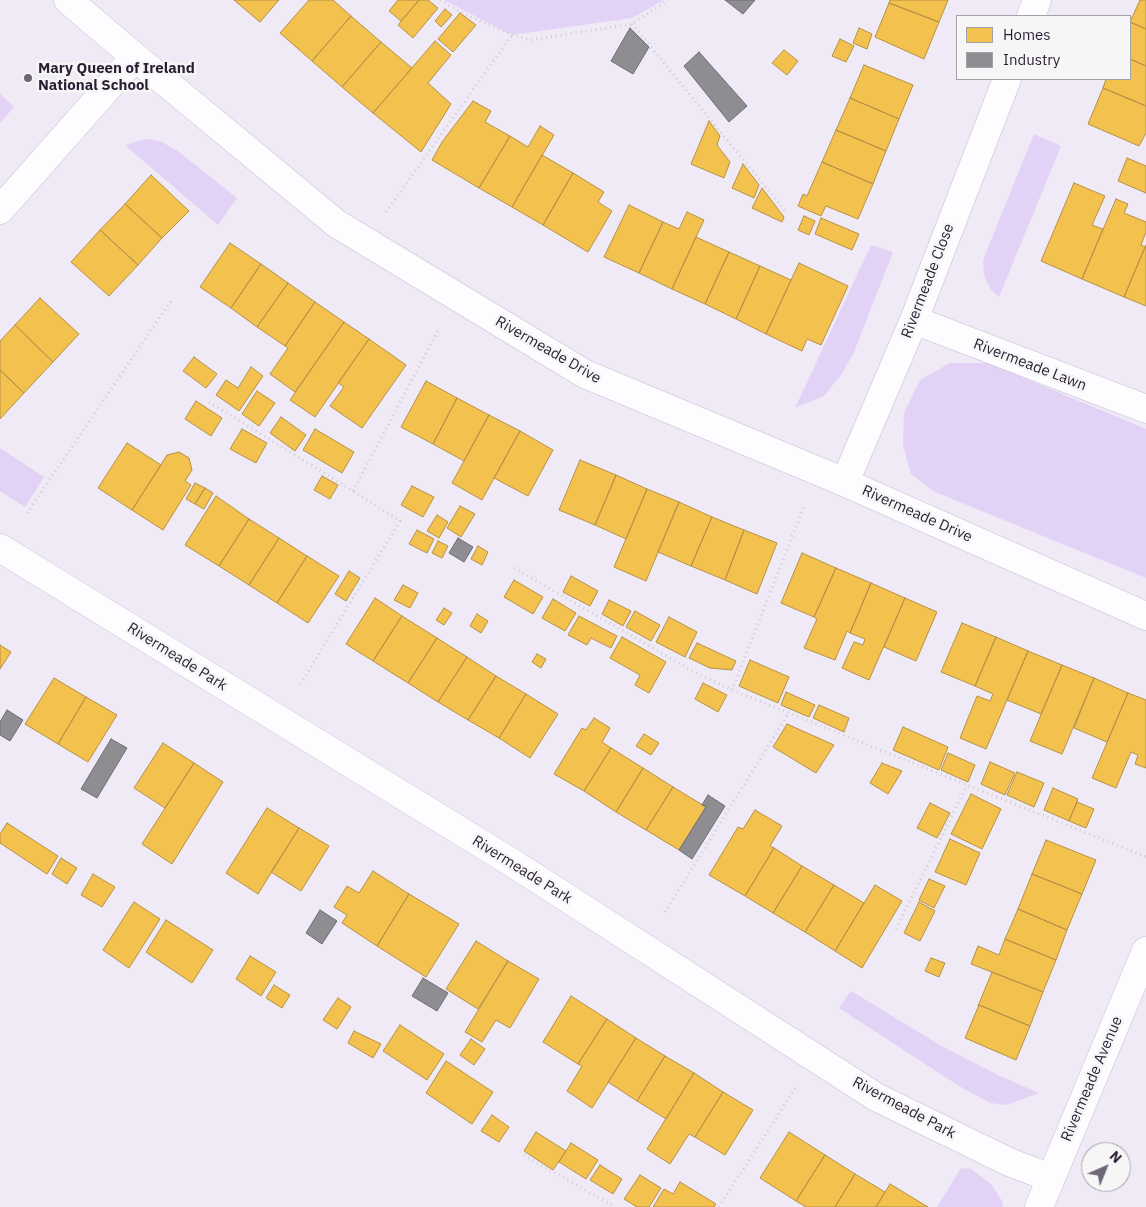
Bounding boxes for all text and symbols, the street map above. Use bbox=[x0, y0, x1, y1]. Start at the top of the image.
legend bbox=[956, 15, 1131, 80]
text: Homes bbox=[1003, 25, 1051, 44]
text: Industry bbox=[1003, 50, 1060, 69]
place label: Mary Queen of Ireland National School bbox=[38, 60, 195, 95]
marker: Mary Queen of Ireland National School bbox=[22, 72, 34, 84]
street label: Rivermeade Close bbox=[898, 221, 958, 341]
street label: Rivermeade Drive bbox=[492, 312, 604, 388]
street label: Rivermeade Lawn bbox=[971, 335, 1089, 395]
street label: Rivermeade Drive bbox=[859, 482, 975, 546]
street label: Rivermeade Park bbox=[124, 619, 230, 695]
street label: Rivermeade Park bbox=[469, 832, 575, 908]
street label: Rivermeade Avenue bbox=[1057, 1014, 1127, 1144]
street label: Rivermeade Park bbox=[849, 1073, 959, 1143]
north arrow bbox=[1081, 1142, 1131, 1192]
text: N bbox=[1106, 1147, 1126, 1167]

